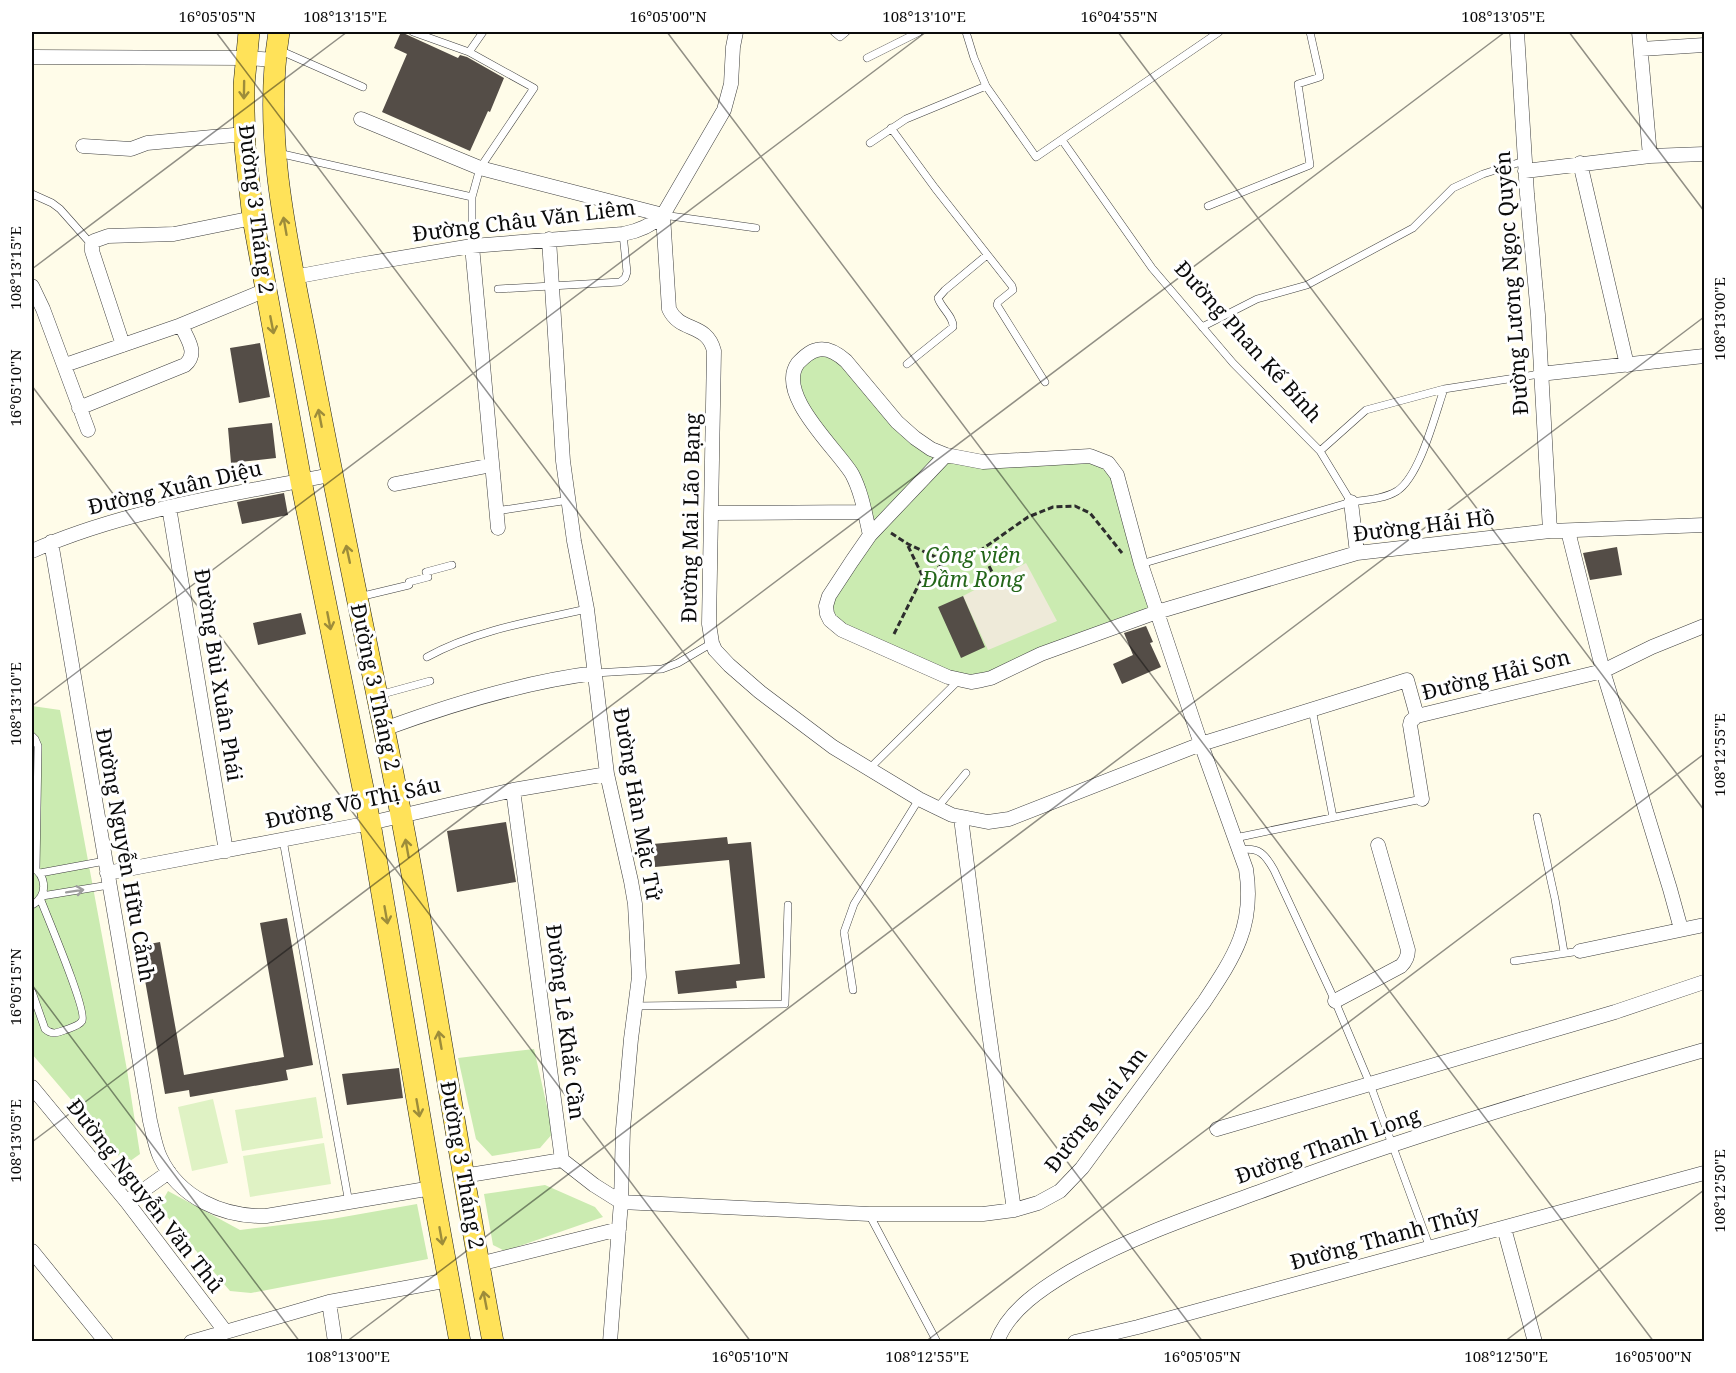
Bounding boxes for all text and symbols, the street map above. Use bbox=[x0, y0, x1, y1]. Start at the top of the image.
text: 16°05'05"N bbox=[178, 6, 256, 26]
text: 108°13'15"E bbox=[303, 6, 387, 26]
text: 16°05'00"N bbox=[629, 6, 707, 26]
text: 108°13'10"E bbox=[882, 6, 966, 26]
text: 16°04'55"N bbox=[1080, 6, 1158, 26]
text: 108°13'05"E bbox=[1461, 6, 1545, 26]
one-way arrow bbox=[239, 79, 250, 99]
street label: Đường 3 Tháng 2 bbox=[233, 123, 281, 295]
street label: Đường Lương Ngọc Quyến bbox=[1488, 150, 1534, 416]
street label: Đường Châu Văn Liêm bbox=[411, 192, 637, 248]
one-way arrow bbox=[279, 217, 290, 236]
text: 108°13'15"E bbox=[5, 226, 25, 310]
street label: Đường Phan Kế Bính bbox=[1169, 255, 1329, 428]
text: 108°13'00"E bbox=[1709, 277, 1729, 361]
one-way arrow bbox=[267, 314, 278, 334]
text: 16°05'10"N bbox=[5, 349, 25, 427]
one-way arrow bbox=[315, 408, 326, 428]
street label: Đường Mai Lão Bạng bbox=[674, 412, 706, 623]
street label: Đường Xuân Diệu bbox=[85, 453, 264, 521]
street label: Đường Hải Hồ bbox=[1352, 502, 1496, 548]
park label: Công viên Đầm Rong bbox=[921, 541, 1025, 593]
one-way arrow bbox=[342, 545, 353, 565]
street label: Đường Bùi Xuân Phái bbox=[188, 567, 250, 783]
street label: Đường 3 Tháng 2 bbox=[345, 601, 407, 773]
one-way arrow bbox=[324, 610, 335, 630]
street label: Đường Hải Sơn bbox=[1419, 642, 1573, 706]
text: 108°13'10"E bbox=[5, 662, 25, 746]
street label: Đường Hàn Mặc Tử bbox=[607, 705, 669, 903]
text: 108°12'55"E bbox=[1709, 713, 1729, 797]
street label: Đường Nguyễn Hữu Cảnh bbox=[90, 726, 162, 984]
street label: Đường Võ Thị Sáu bbox=[263, 770, 443, 834]
one-way arrow bbox=[401, 839, 412, 859]
one-way arrow bbox=[65, 885, 85, 896]
one-way arrow bbox=[380, 905, 391, 925]
street label: Đường Lê Khắc Cần bbox=[540, 923, 592, 1121]
text: 16°05'15"N bbox=[5, 948, 25, 1026]
one-way arrow bbox=[434, 1031, 445, 1051]
street label: Đường Mai Am bbox=[1038, 1041, 1153, 1178]
street label: Đường 3 Tháng 2 bbox=[434, 1079, 492, 1251]
street label: Đường Nguyễn Văn Thủ bbox=[61, 1093, 230, 1298]
one-way arrow bbox=[413, 1097, 424, 1117]
text: 108°13'05"E bbox=[5, 1099, 25, 1183]
street label: Đường Thanh Long bbox=[1232, 1100, 1424, 1190]
text: 108°12'50"E bbox=[1709, 1149, 1729, 1233]
street label: Đường Thanh Thủy bbox=[1287, 1198, 1483, 1276]
one-way arrow bbox=[436, 1226, 447, 1245]
one-way arrow bbox=[479, 1290, 490, 1310]
text: 108°13'00"E bbox=[306, 1346, 390, 1366]
text: 16°05'10"N bbox=[711, 1346, 789, 1366]
text: 108°12'55"E bbox=[885, 1346, 969, 1366]
text: 16°05'05"N bbox=[1163, 1346, 1241, 1366]
text: 108°12'50"E bbox=[1464, 1346, 1548, 1366]
text: 16°05'00"N bbox=[1614, 1346, 1692, 1366]

